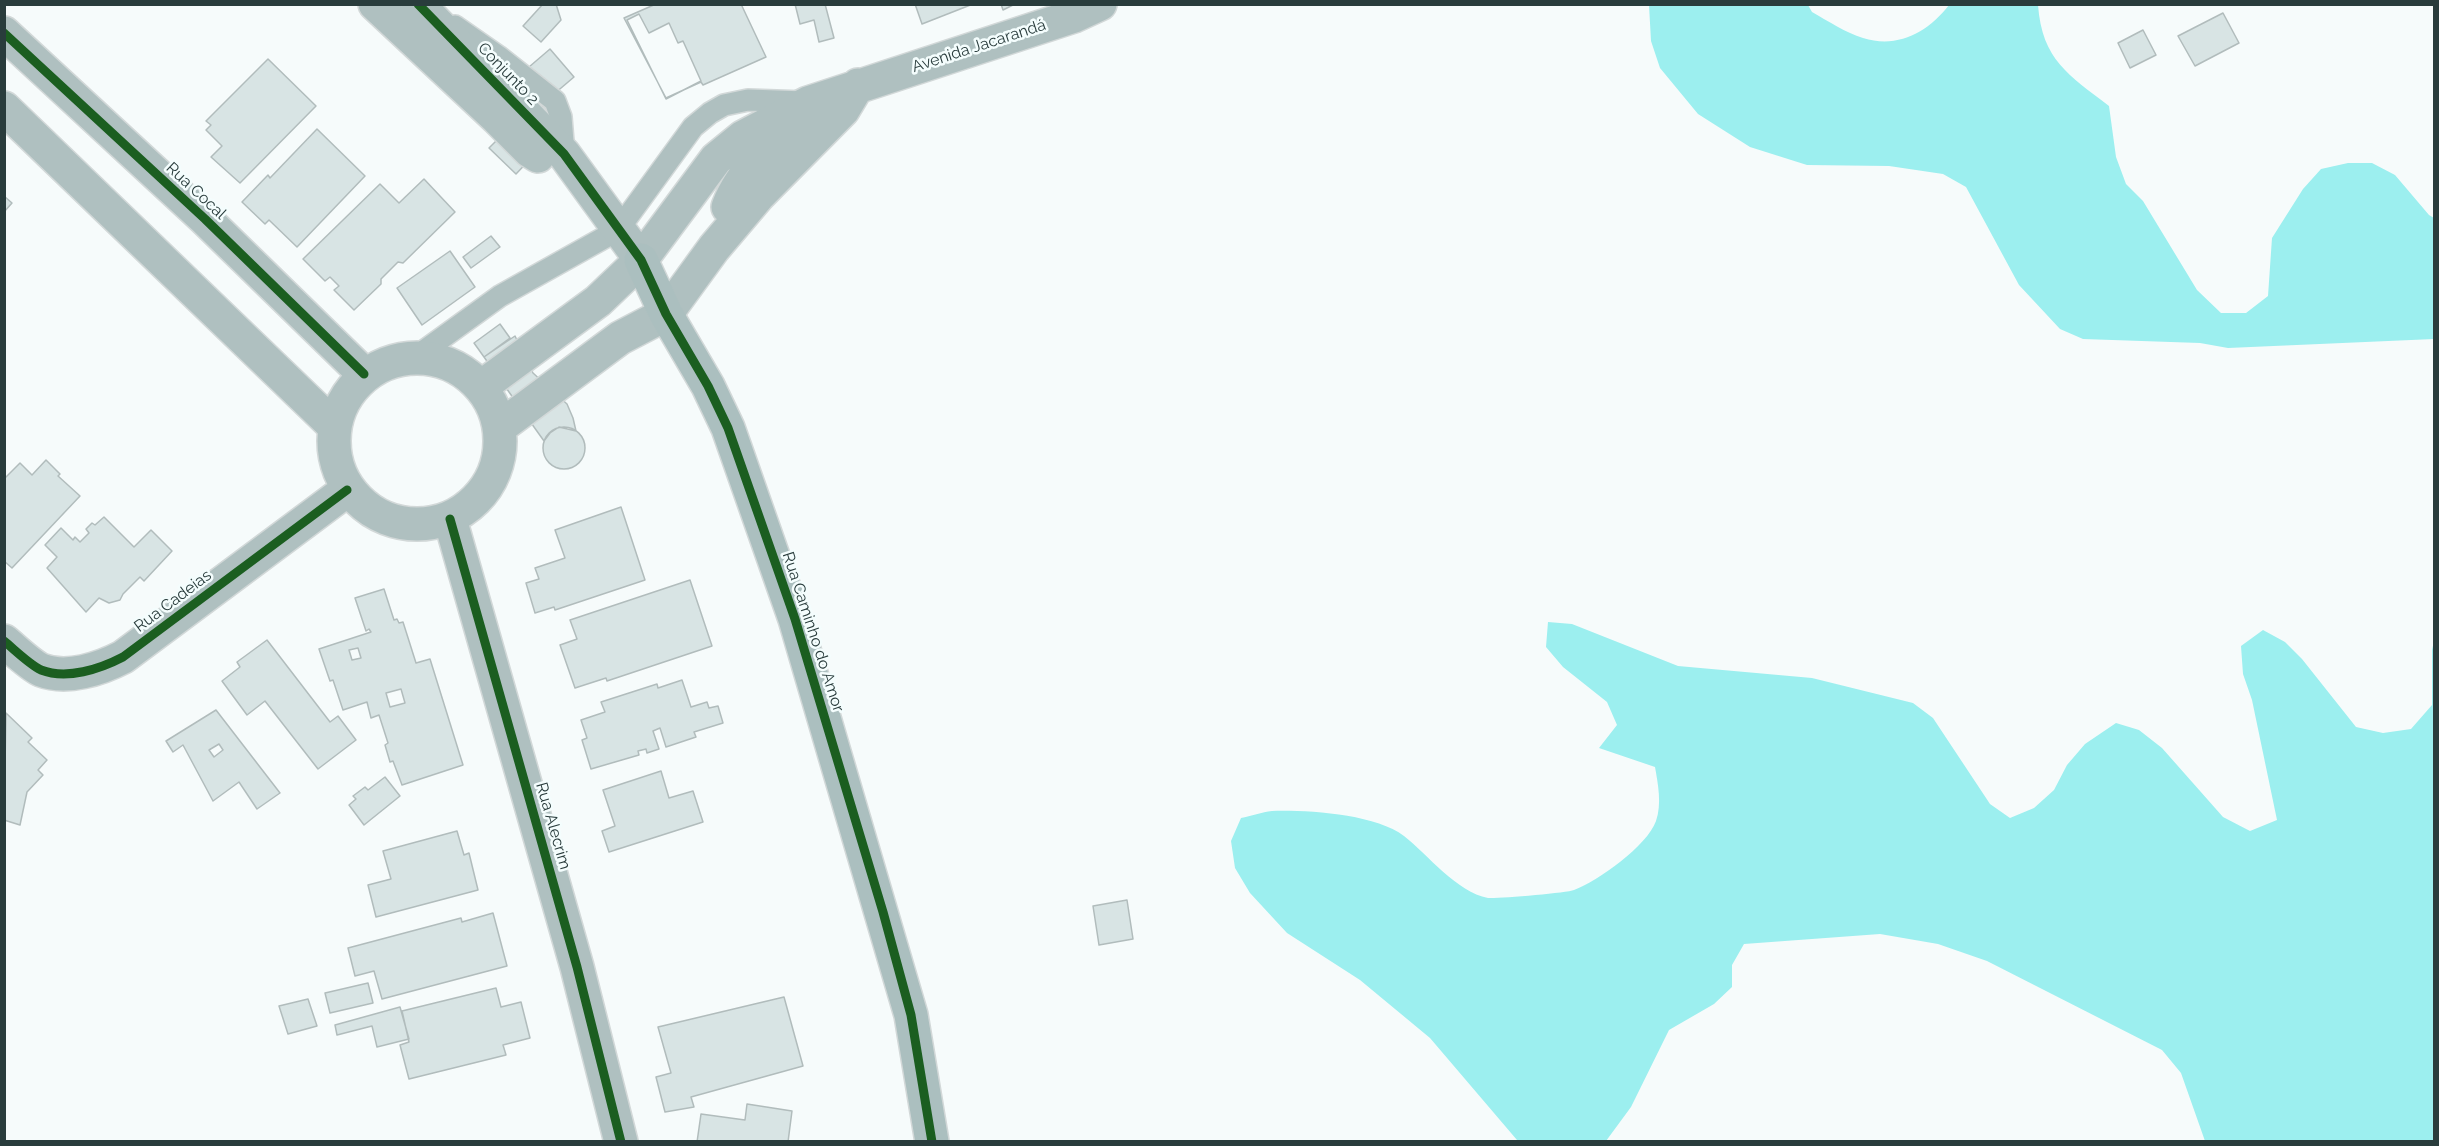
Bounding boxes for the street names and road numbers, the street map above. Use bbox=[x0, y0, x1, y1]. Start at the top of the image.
street label: Avenida Jacarandá bbox=[910, 15, 1048, 77]
street label: Conjunto 2 bbox=[474, 39, 542, 109]
street label: Rua Cocal bbox=[162, 158, 230, 224]
street label: Rua Caminho do Amor bbox=[778, 550, 848, 714]
street label: Rua Cadeias bbox=[131, 566, 215, 636]
street label: Rua Alecrim bbox=[531, 780, 575, 872]

